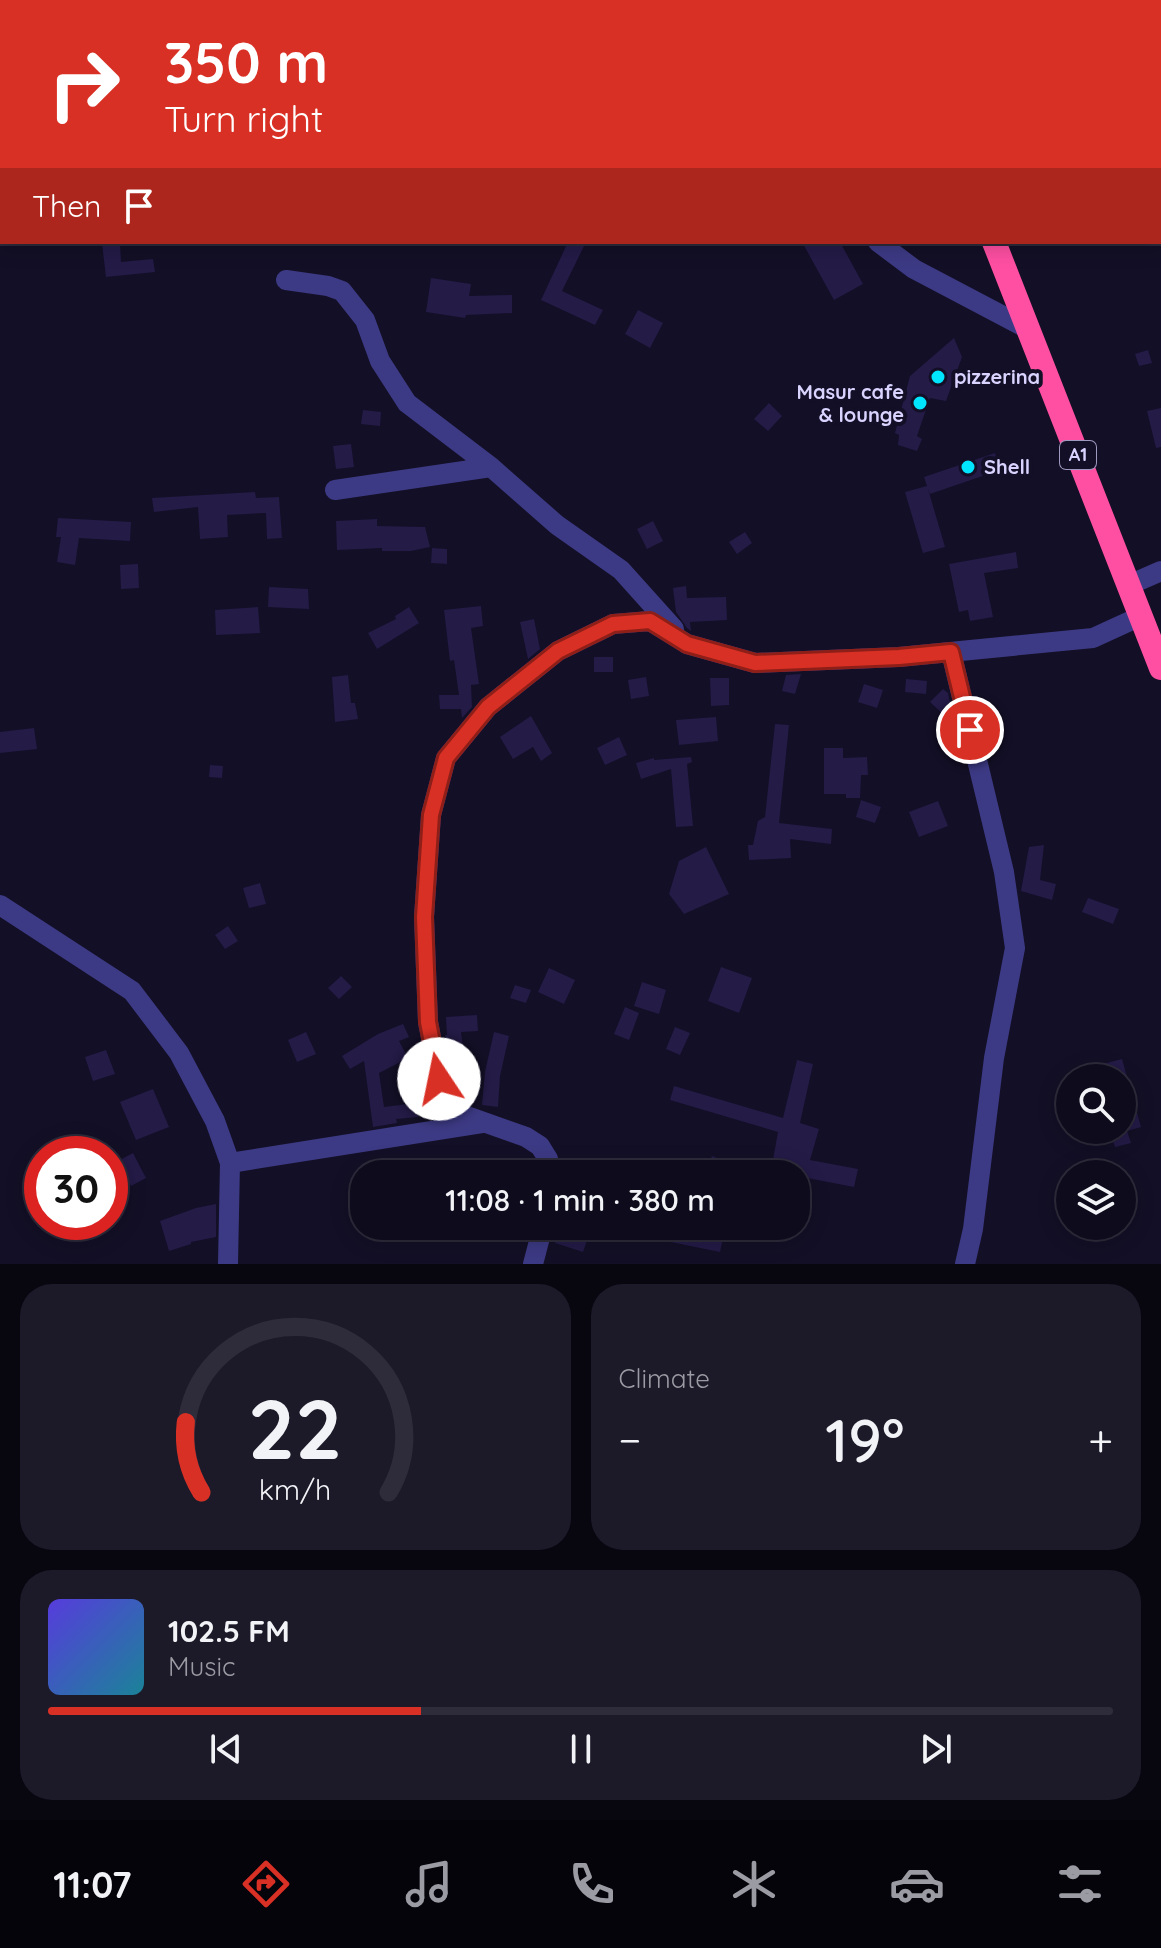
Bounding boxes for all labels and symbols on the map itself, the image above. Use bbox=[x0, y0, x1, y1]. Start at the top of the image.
place label: pizzerina bbox=[954, 364, 1040, 389]
marker: pizzerina bbox=[929, 368, 947, 386]
place label: Masur cafe & lounge bbox=[797, 379, 904, 427]
marker: Masur cafe & lounge bbox=[911, 394, 929, 412]
road number: A1 bbox=[1060, 441, 1096, 469]
place label: Shell bbox=[984, 454, 1030, 479]
marker: Shell bbox=[959, 458, 977, 476]
pin bbox=[936, 696, 1004, 764]
position arrow bbox=[397, 1037, 481, 1121]
speed limit sign: 30 bbox=[24, 1136, 128, 1240]

